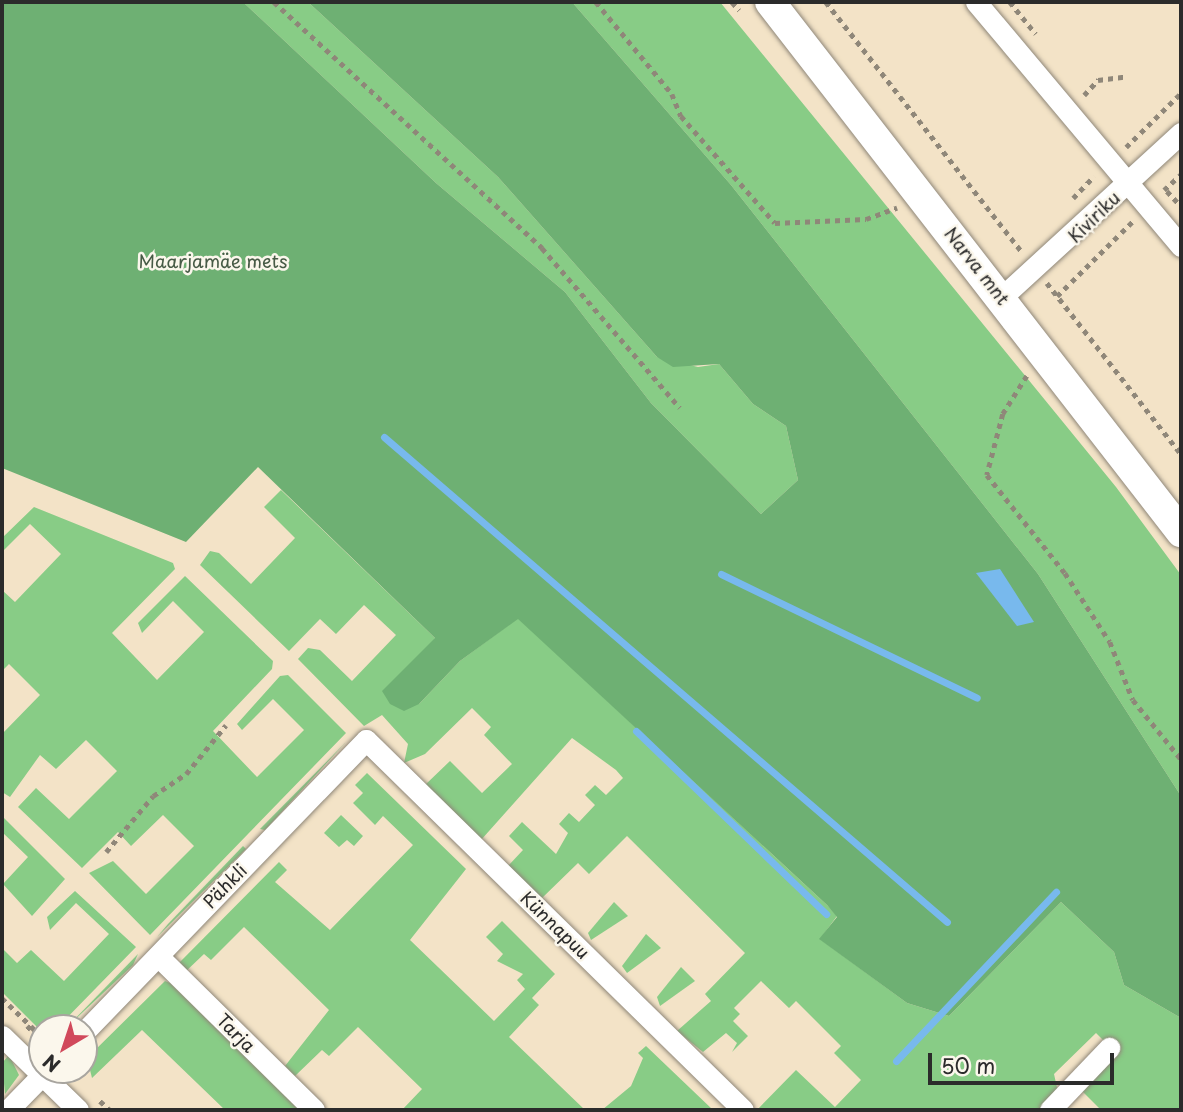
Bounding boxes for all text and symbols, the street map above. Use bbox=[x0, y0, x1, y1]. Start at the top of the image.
street label: Kiviriku bbox=[1063, 187, 1125, 247]
street label: Narva mnt bbox=[940, 222, 1014, 310]
park label: Maarjamäe mets bbox=[138, 250, 288, 272]
street label: Pähkli bbox=[199, 859, 251, 913]
street label: Künnapuu bbox=[516, 887, 594, 963]
street label: Tarja bbox=[212, 1009, 260, 1057]
north arrow bbox=[28, 1014, 98, 1084]
scale bar bbox=[931, 1038, 1116, 1082]
text: N bbox=[36, 1048, 66, 1079]
text: 50 m bbox=[941, 1049, 995, 1081]

